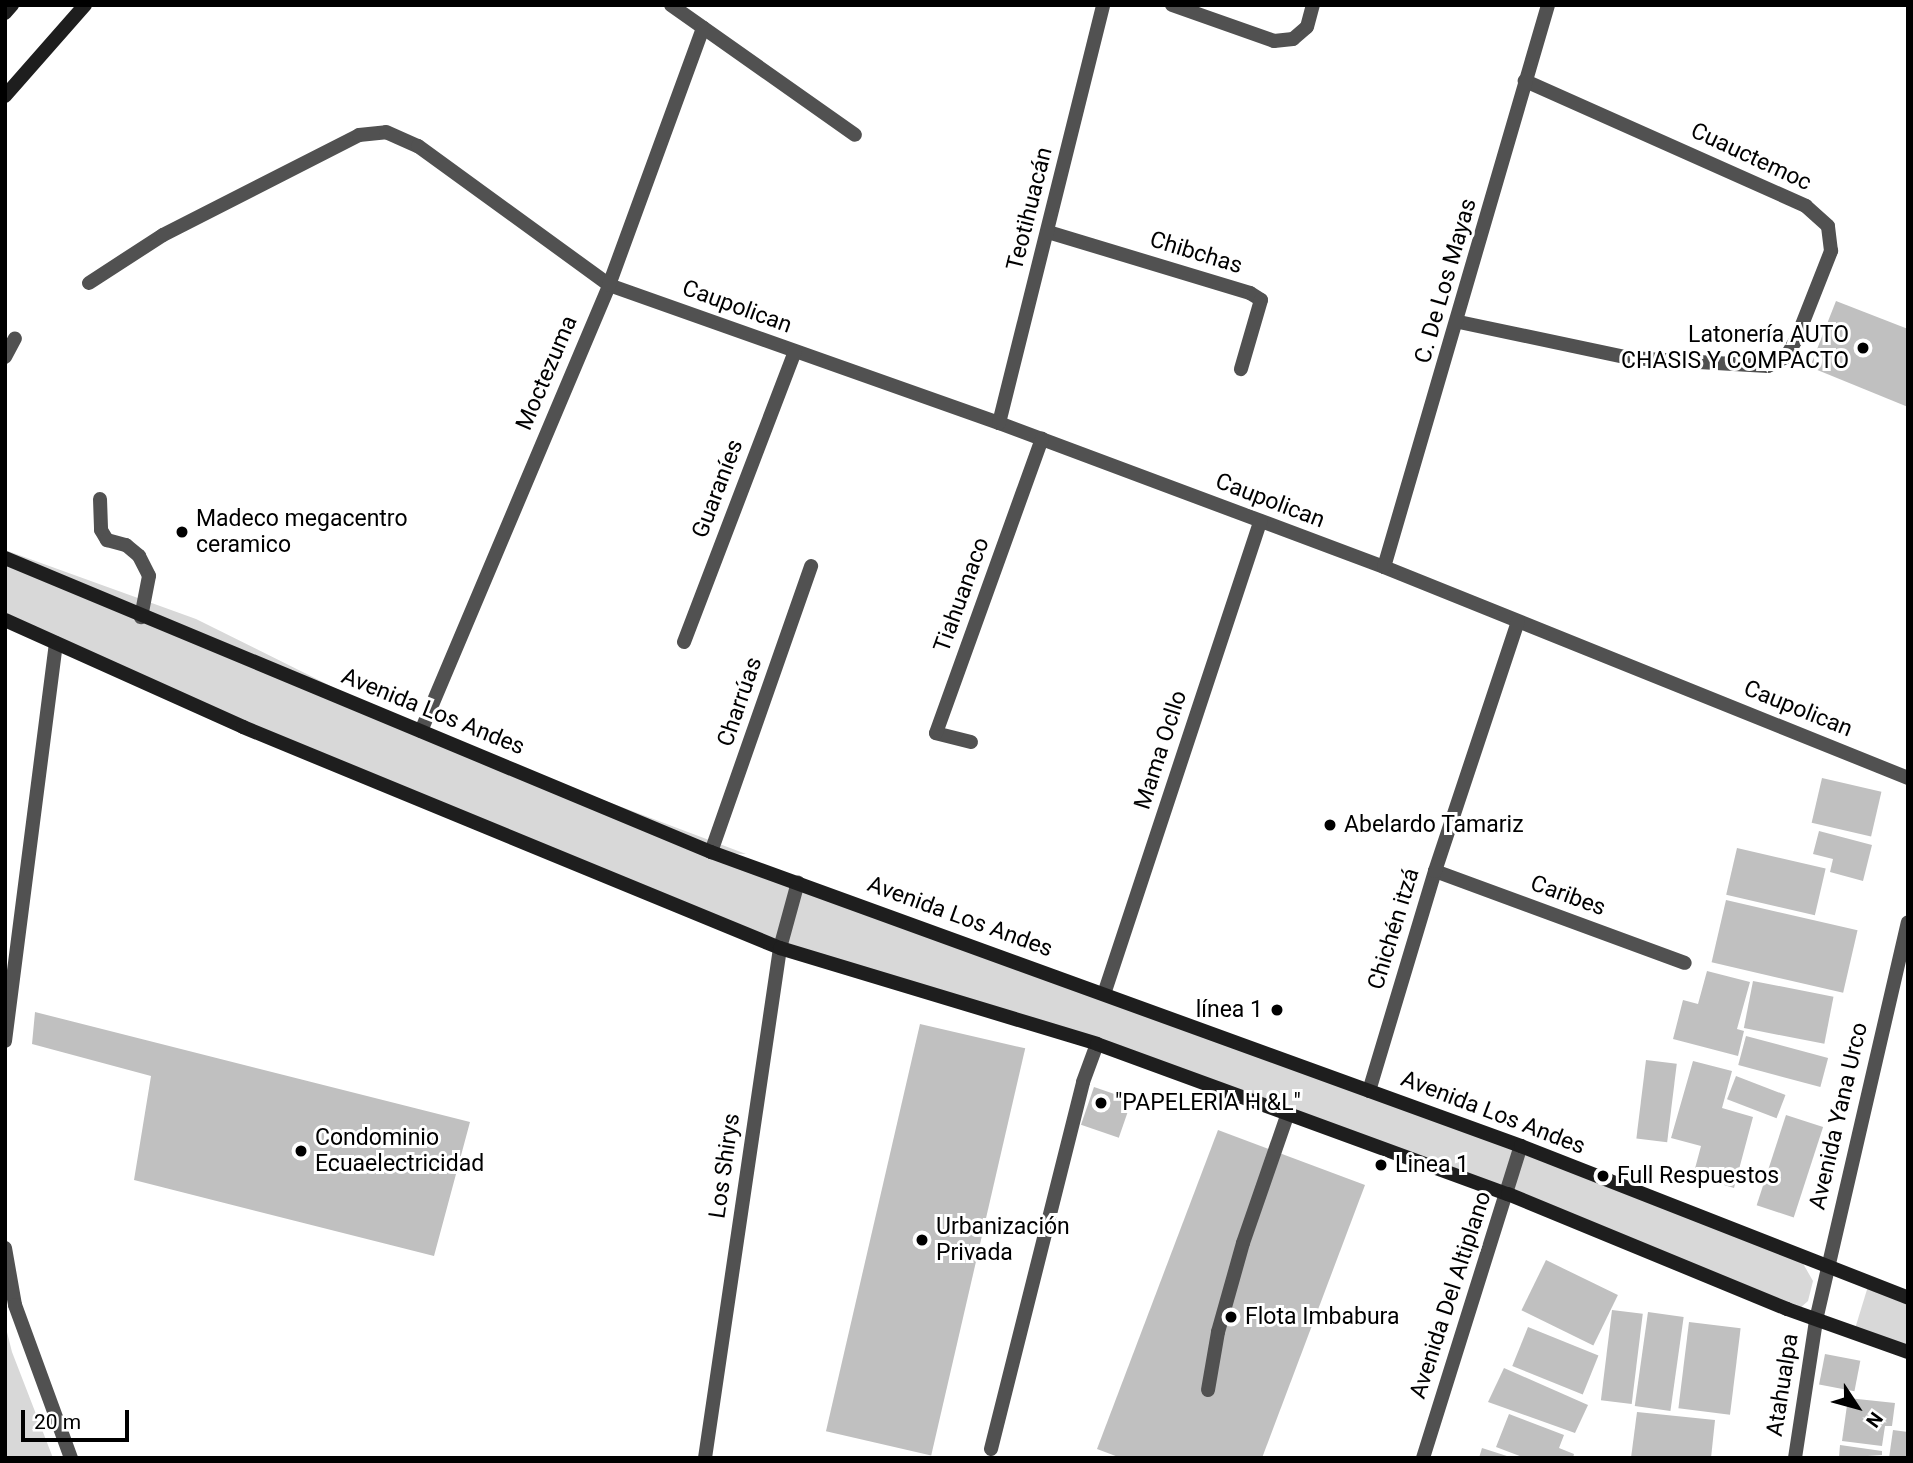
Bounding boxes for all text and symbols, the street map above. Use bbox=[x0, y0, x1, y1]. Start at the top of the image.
street label: Cuauctemoc bbox=[1686, 117, 1816, 197]
street label: Teotihuacán bbox=[1001, 144, 1059, 274]
street label: C. De Los Mayas bbox=[1409, 195, 1483, 367]
street label: Chibchas bbox=[1146, 226, 1246, 280]
street label: Caupolican bbox=[678, 274, 796, 340]
street label: Moctezuma bbox=[511, 312, 583, 434]
place label: Latonería AUTO CHASIS Y COMPACTO bbox=[1621, 321, 1849, 375]
marker: Latonería AUTO CHASIS Y COMPACTO bbox=[1855, 340, 1871, 356]
street label: Guaraníes bbox=[687, 436, 749, 542]
street label: Caupolican bbox=[1212, 468, 1328, 534]
place label: Madeco megacentro ceramico bbox=[196, 505, 408, 559]
marker: Madeco megacentro ceramico bbox=[174, 524, 190, 540]
street label: Tiahuanaco bbox=[929, 534, 995, 656]
street label: Charrúas bbox=[712, 654, 768, 750]
street label: Avenida Los Andes bbox=[337, 663, 529, 761]
street label: Caupolican bbox=[1740, 675, 1856, 743]
street label: Mama Ocllo bbox=[1129, 687, 1193, 813]
place label: Abelardo Tamariz bbox=[1344, 811, 1524, 839]
marker: Abelardo Tamariz bbox=[1322, 817, 1338, 833]
street label: Chichén itzá bbox=[1362, 865, 1426, 993]
street label: Caribes bbox=[1527, 870, 1609, 922]
street label: Avenida Los Andes bbox=[864, 871, 1056, 963]
place label: línea 1 bbox=[1196, 996, 1263, 1024]
marker: línea 1 bbox=[1269, 1002, 1285, 1018]
street label: Avenida Yana Urco bbox=[1804, 1020, 1874, 1212]
street label: Avenida Los Andes bbox=[1397, 1065, 1589, 1161]
place label: "PAPELERIA H &L" bbox=[1115, 1089, 1301, 1117]
marker: "PAPELERIA H &L" bbox=[1093, 1095, 1109, 1111]
street label: Los Shirys bbox=[704, 1112, 746, 1220]
place label: Condominio Ecuaelectricidad bbox=[315, 1124, 484, 1178]
marker: Condominio Ecuaelectricidad bbox=[293, 1143, 309, 1159]
place label: Linea 1 bbox=[1395, 1151, 1469, 1179]
marker: Linea 1 bbox=[1373, 1157, 1389, 1173]
place label: Full Respuestos bbox=[1617, 1162, 1779, 1190]
marker: Full Respuestos bbox=[1595, 1168, 1611, 1184]
street label: Avenida Del Altiplano bbox=[1404, 1188, 1498, 1402]
place label: Urbanización Privada bbox=[936, 1213, 1070, 1267]
marker: Urbanización Privada bbox=[914, 1232, 930, 1248]
place label: Flota Imbabura bbox=[1245, 1303, 1399, 1331]
marker: Flota Imbabura bbox=[1223, 1309, 1239, 1325]
street label: Atahualpa bbox=[1761, 1332, 1805, 1438]
north arrow bbox=[1822, 1372, 1892, 1442]
scale bar bbox=[24, 1396, 133, 1440]
text: N bbox=[1861, 1407, 1888, 1432]
text: 20 m bbox=[34, 1410, 81, 1434]

